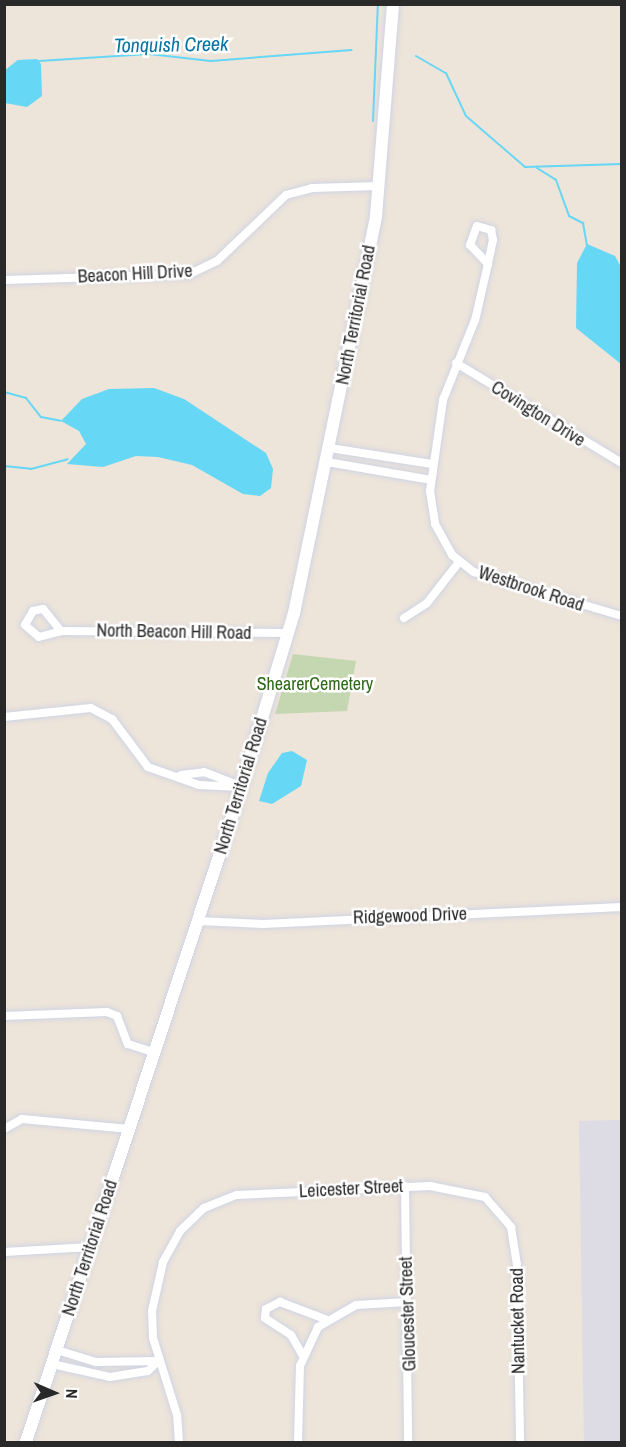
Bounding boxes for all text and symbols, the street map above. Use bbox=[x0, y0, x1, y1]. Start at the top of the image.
water label: Tonquish Creek bbox=[114, 31, 228, 57]
street label: North Territorial Road bbox=[332, 243, 380, 387]
street label: Beacon Hill Drive bbox=[77, 260, 193, 288]
street label: Covington Drive bbox=[487, 377, 589, 451]
street label: Westbrook Road bbox=[476, 562, 586, 616]
street label: North Beacon Hill Road bbox=[96, 620, 252, 644]
park label: ShearerCemetery bbox=[257, 673, 373, 695]
street label: North Territorial Road bbox=[210, 715, 272, 857]
street label: Ridgewood Drive bbox=[353, 903, 467, 929]
street label: Leicester Street bbox=[298, 1175, 404, 1203]
street label: North Territorial Road bbox=[58, 1177, 122, 1319]
street label: Gloucester Street bbox=[395, 1256, 421, 1372]
street label: Nantucket Road bbox=[506, 1268, 530, 1374]
north arrow bbox=[24, 1363, 84, 1423]
text: N bbox=[61, 1388, 83, 1399]

